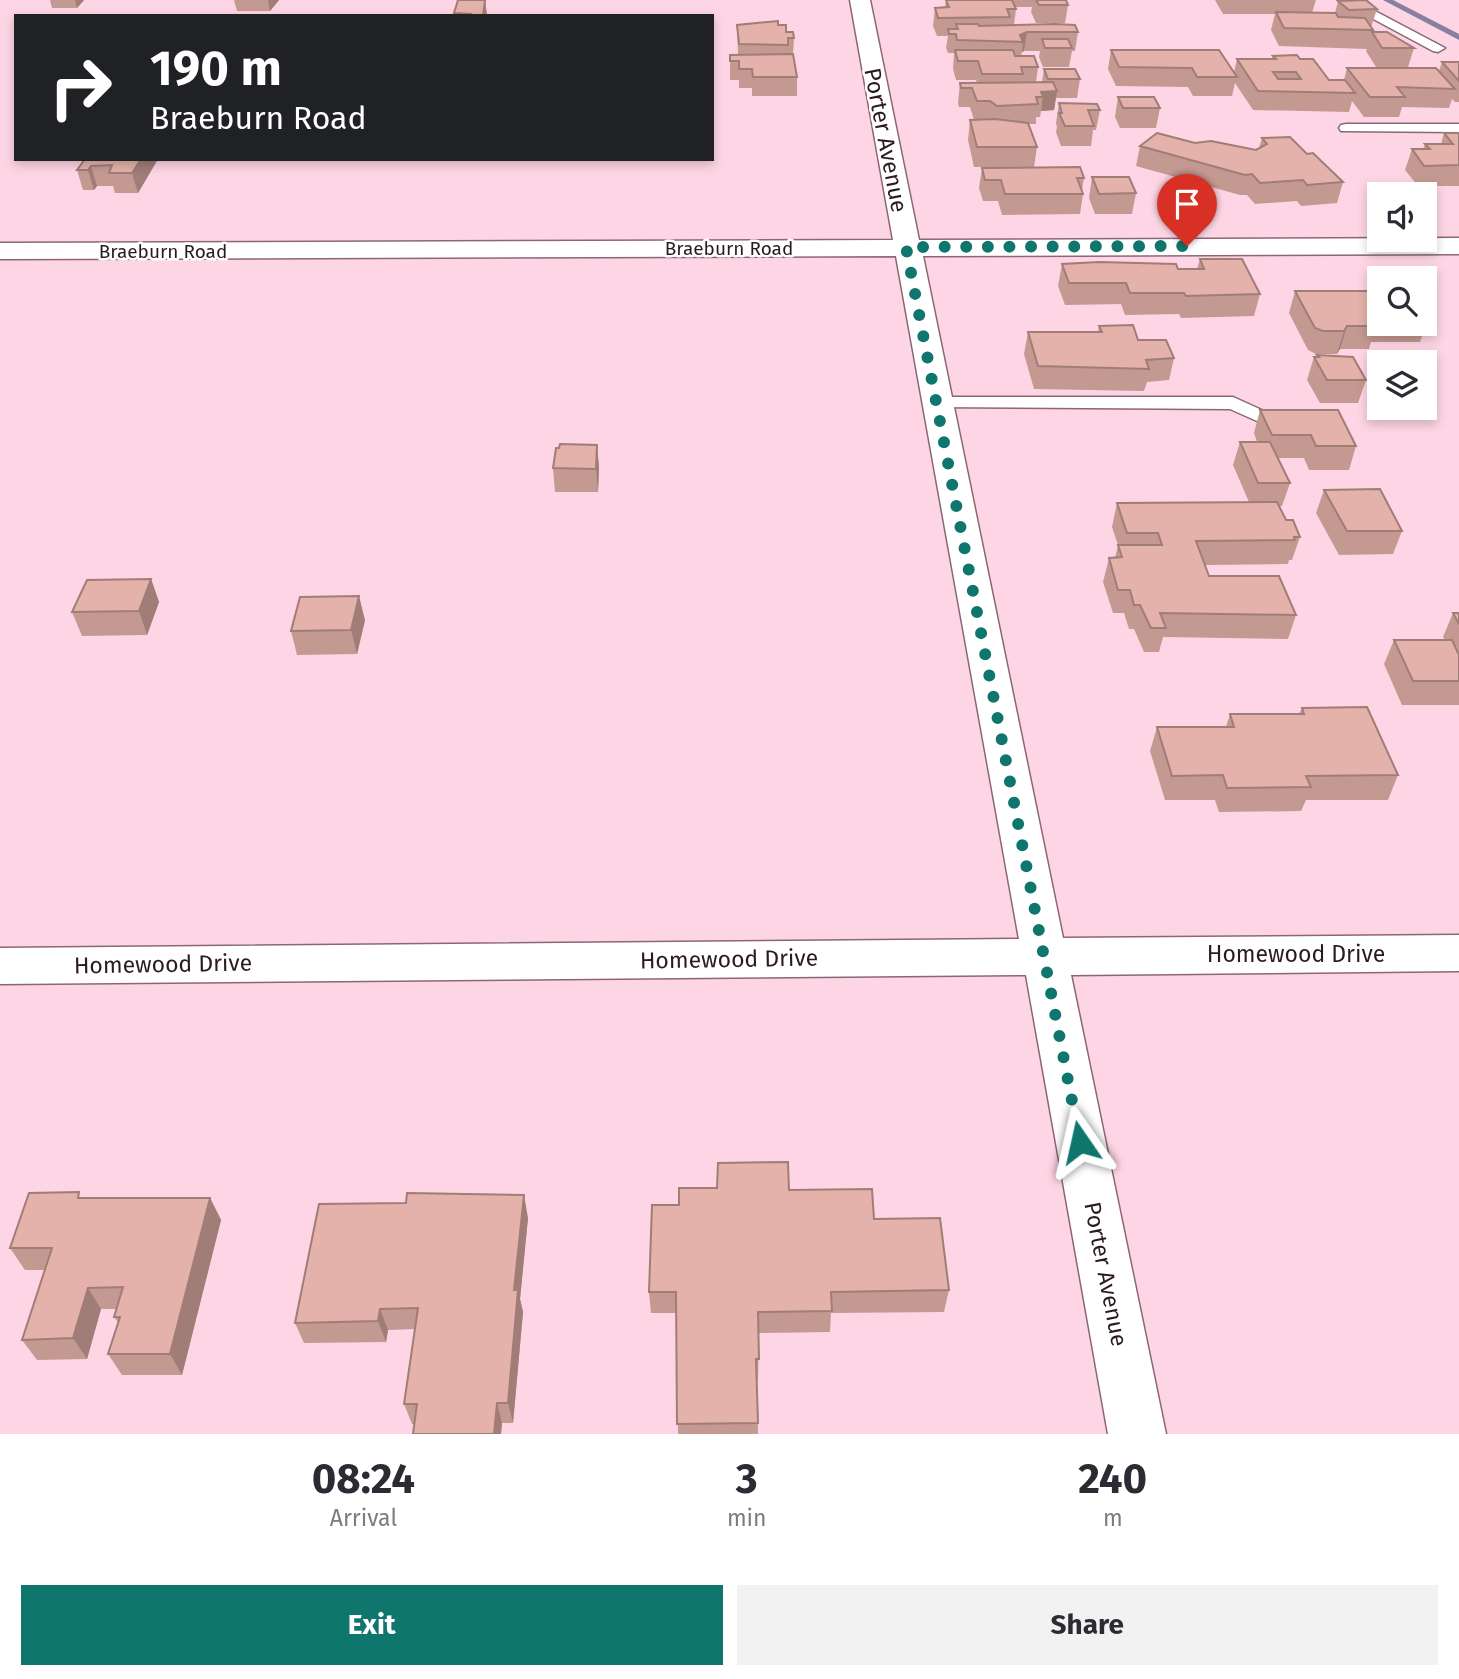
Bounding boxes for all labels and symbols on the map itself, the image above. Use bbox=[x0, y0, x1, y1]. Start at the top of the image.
street label: Porter Avenue bbox=[858, 65, 914, 215]
pin bbox=[1157, 174, 1217, 246]
street label: Braeburn Road bbox=[665, 237, 793, 260]
street label: Braeburn Road bbox=[99, 240, 227, 263]
street label: Homewood Drive bbox=[1207, 940, 1385, 968]
street label: Homewood Drive bbox=[640, 943, 818, 975]
street label: Homewood Drive bbox=[74, 948, 252, 980]
position arrow bbox=[1043, 1105, 1117, 1179]
street label: Porter Avenue bbox=[1078, 1199, 1134, 1349]

